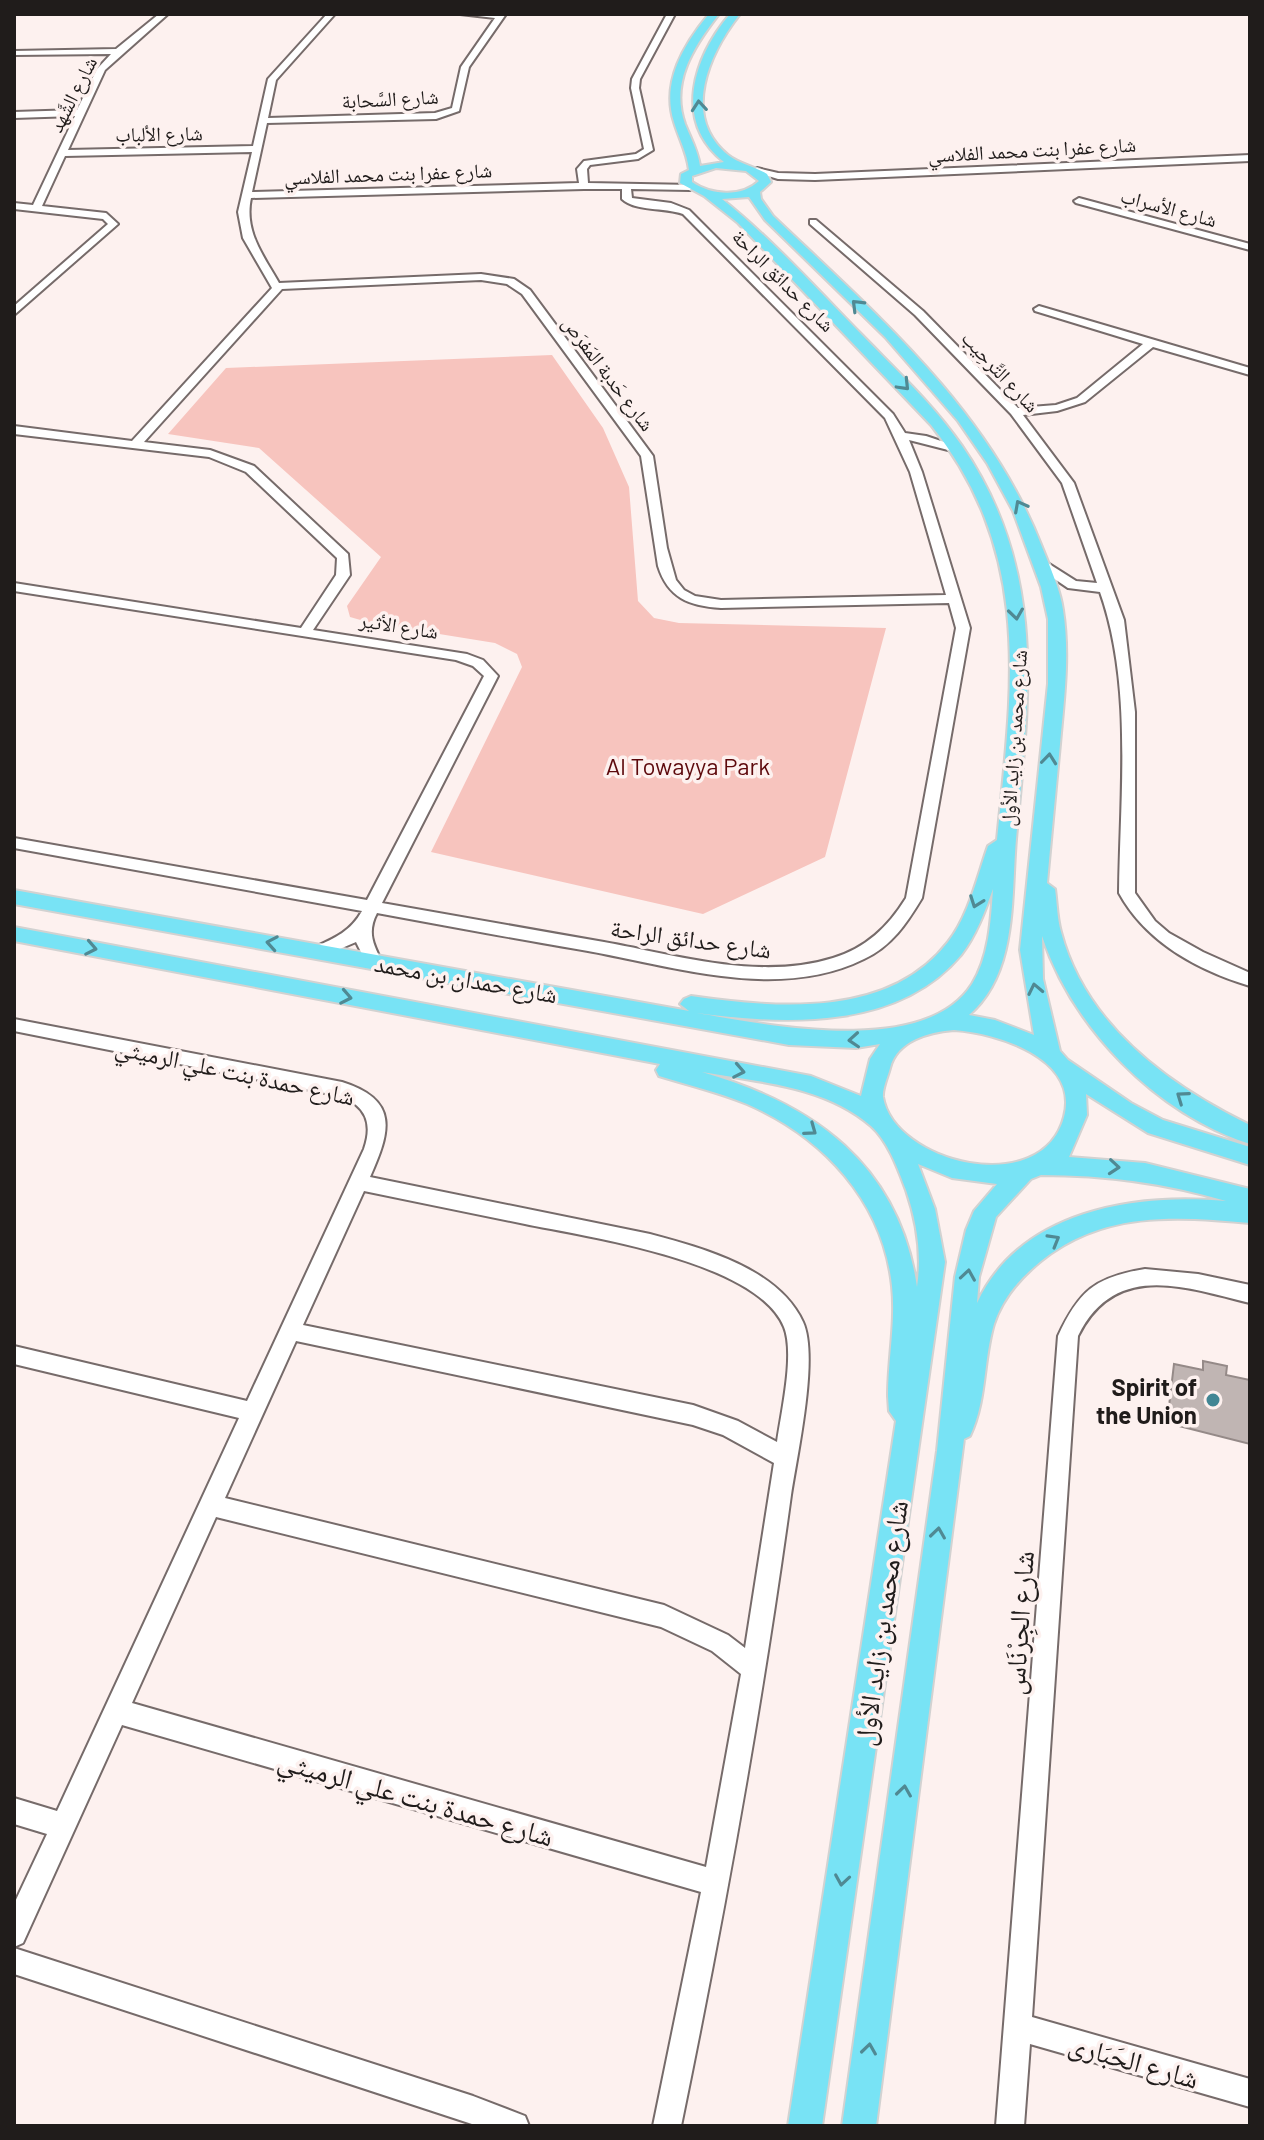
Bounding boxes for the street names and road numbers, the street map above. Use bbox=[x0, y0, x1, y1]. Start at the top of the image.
street label: شارع الشَّهد bbox=[43, 52, 103, 137]
street label: شارع السَّحابة bbox=[341, 83, 439, 115]
street label: شارع الألباب bbox=[115, 120, 203, 148]
street label: شارع عفرا بنت محمد الفلاسي bbox=[927, 132, 1137, 172]
street label: شارع عفرا بنت محمد الفلاسي bbox=[283, 157, 493, 194]
street label: شارع الأسراب bbox=[1118, 183, 1220, 233]
street label: شارع حدائق الراحة bbox=[726, 224, 840, 338]
street label: شارع حَدبة المَفرَص bbox=[556, 311, 660, 436]
street label: شارع التَّرحِيب bbox=[956, 325, 1045, 418]
street label: شارع الأثير bbox=[357, 607, 440, 645]
street label: شارع محمد بن زايد الأول bbox=[995, 649, 1033, 827]
street label: شارع حدائق الراحة bbox=[609, 912, 773, 966]
street label: شارع حمدان بن محمد bbox=[372, 948, 560, 1010]
street label: شارع حمدة بنت علي الرميثي bbox=[111, 1031, 357, 1117]
street label: شارع محمد بن زايد الأول bbox=[846, 1498, 916, 1748]
street label: شارع الجِرْنَاس bbox=[996, 1550, 1044, 1697]
street label: شارع حمدة بنت علي الرميثي bbox=[272, 1741, 558, 1859]
street label: شارع الحَبَارى bbox=[1065, 2025, 1203, 2097]

